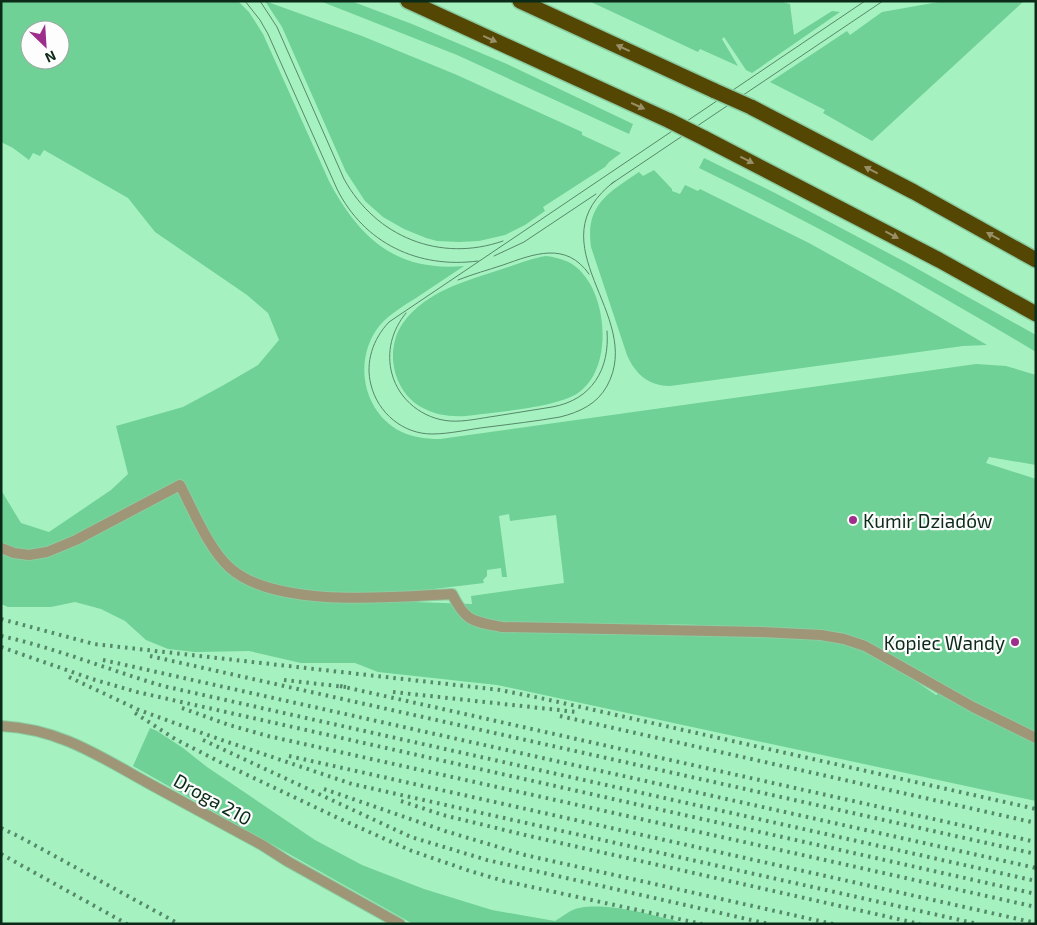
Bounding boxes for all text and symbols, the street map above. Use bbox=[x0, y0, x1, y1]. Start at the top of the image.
north arrow bbox=[20, 20, 70, 70]
one-way arrow bbox=[483, 35, 497, 43]
one-way arrow bbox=[616, 44, 630, 52]
text: N bbox=[43, 47, 59, 67]
one-way arrow bbox=[631, 102, 645, 110]
one-way arrow bbox=[740, 156, 755, 164]
one-way arrow bbox=[863, 166, 878, 174]
one-way arrow bbox=[884, 231, 899, 239]
one-way arrow bbox=[986, 232, 1000, 240]
place label: Kumir Dziadów bbox=[863, 509, 993, 532]
marker: Kumir Dziadów bbox=[847, 514, 859, 526]
place label: Kopiec Wandy bbox=[884, 631, 1005, 654]
marker: Kopiec Wandy bbox=[1009, 636, 1021, 648]
street label: Droga 210 bbox=[170, 768, 256, 830]

